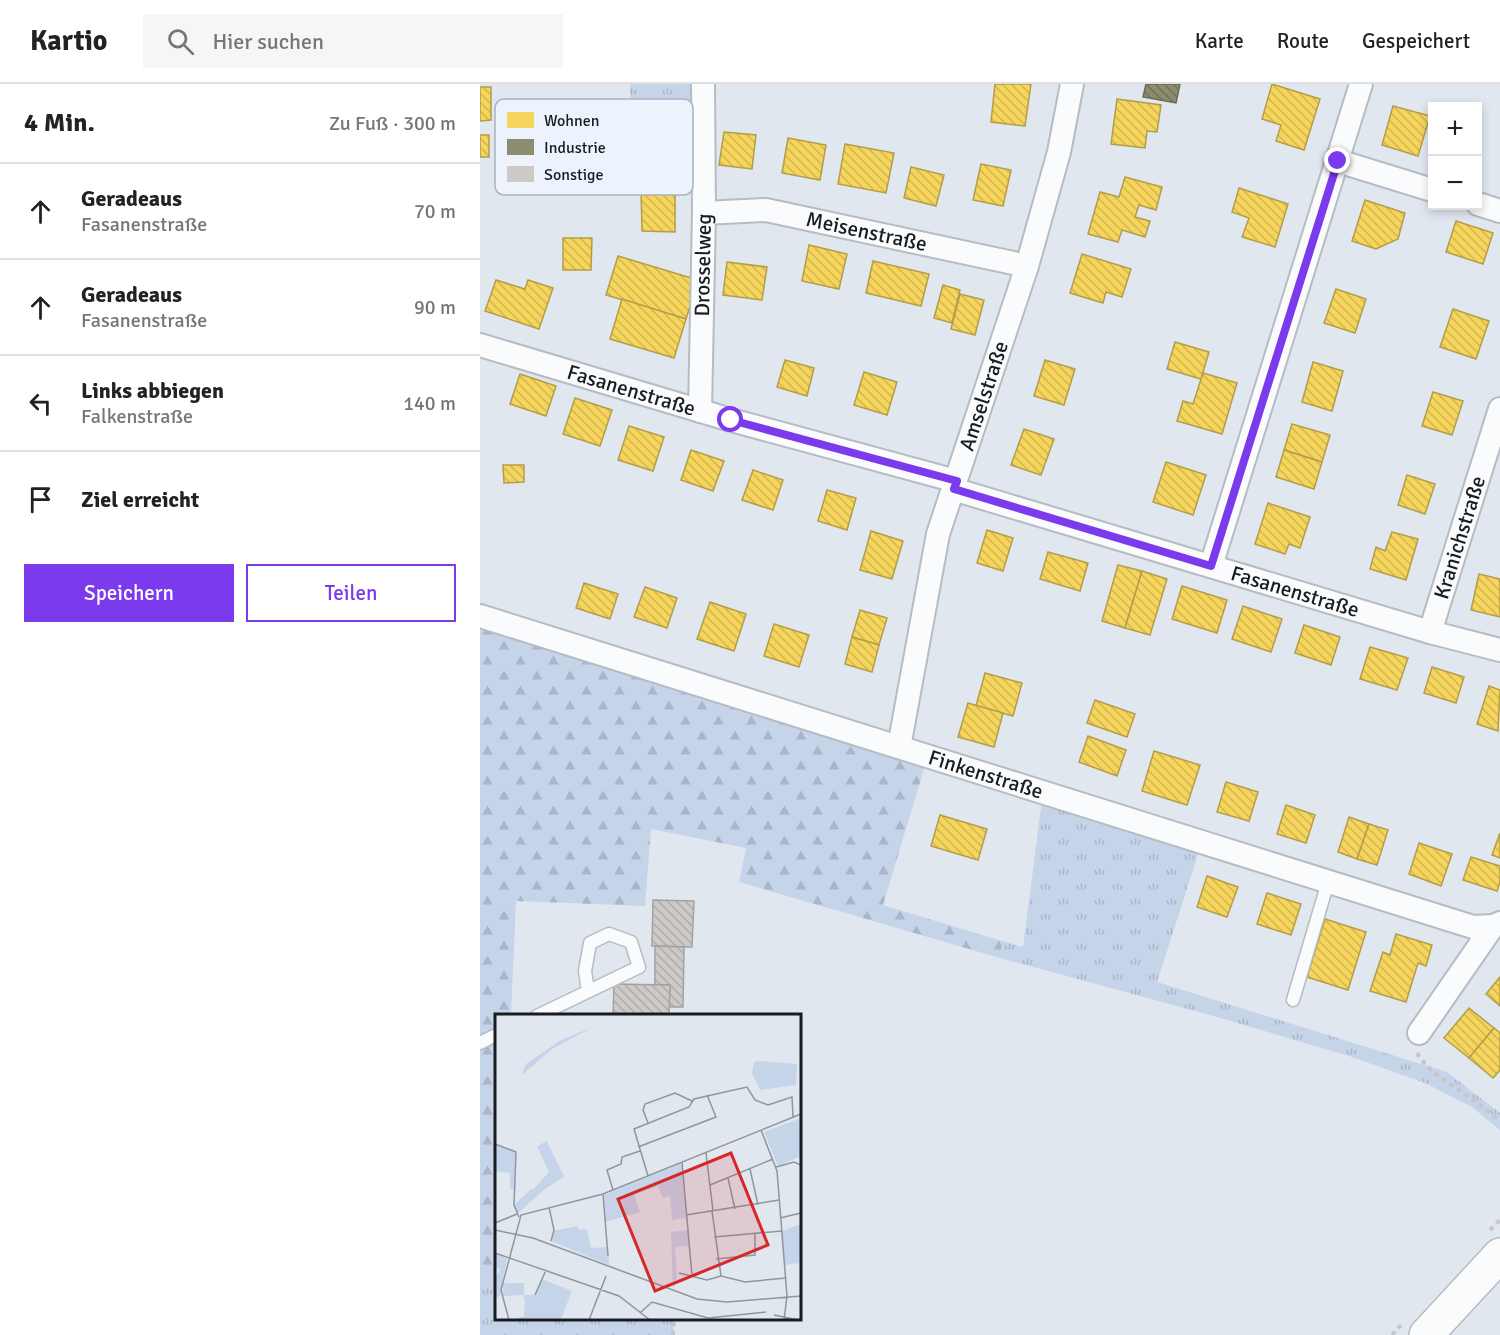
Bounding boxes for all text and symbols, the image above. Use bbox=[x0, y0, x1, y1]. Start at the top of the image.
search box bbox=[143, 14, 563, 68]
text: Kartio bbox=[30, 24, 107, 58]
icon: search bbox=[164, 25, 197, 58]
text: Hier suchen bbox=[212, 28, 324, 55]
text: Karte bbox=[1195, 28, 1244, 54]
text: Route bbox=[1277, 28, 1329, 54]
text: Gespeichert bbox=[1362, 28, 1470, 54]
legend bbox=[495, 99, 693, 195]
map controls bbox=[1428, 102, 1482, 210]
button: + bbox=[1428, 102, 1482, 156]
text: 4 Min. bbox=[24, 107, 95, 139]
text: Zu Fuß · 300 m bbox=[329, 111, 456, 136]
text: Wohnen bbox=[544, 111, 599, 131]
text: Industrie bbox=[544, 138, 606, 158]
route end bbox=[1324, 147, 1350, 173]
button: − bbox=[1428, 156, 1482, 210]
text: Sonstige bbox=[544, 165, 603, 185]
text: Geradeaus bbox=[81, 185, 182, 212]
icon: ahead bbox=[24, 195, 57, 228]
text: 70 m bbox=[414, 199, 456, 224]
street label: Meisenstraße bbox=[804, 206, 929, 257]
text: Fasanenstraße bbox=[81, 212, 207, 237]
street label: Drosselweg bbox=[689, 213, 717, 317]
text: Geradeaus bbox=[81, 281, 182, 308]
icon: ahead bbox=[24, 291, 57, 324]
text: 90 m bbox=[414, 295, 456, 320]
text: Fasanenstraße bbox=[81, 308, 207, 333]
street label: Amselstraße bbox=[954, 338, 1014, 454]
street label: Fasanenstraße bbox=[564, 359, 699, 422]
text: Links abbiegen bbox=[81, 377, 224, 404]
icon: left bbox=[24, 387, 57, 420]
text: 140 m bbox=[403, 391, 456, 416]
text: Falkenstraße bbox=[81, 404, 193, 429]
route start bbox=[717, 406, 743, 432]
street label: Kranichstraße bbox=[1428, 473, 1491, 602]
icon: arrive bbox=[24, 483, 57, 516]
text: Ziel erreicht bbox=[81, 486, 199, 513]
street label: Fasanenstraße bbox=[1228, 560, 1362, 623]
button: Speichern bbox=[24, 564, 234, 622]
button: Teilen bbox=[246, 564, 456, 622]
street label: Finkenstraße bbox=[925, 744, 1046, 805]
inset map bbox=[495, 1014, 801, 1320]

